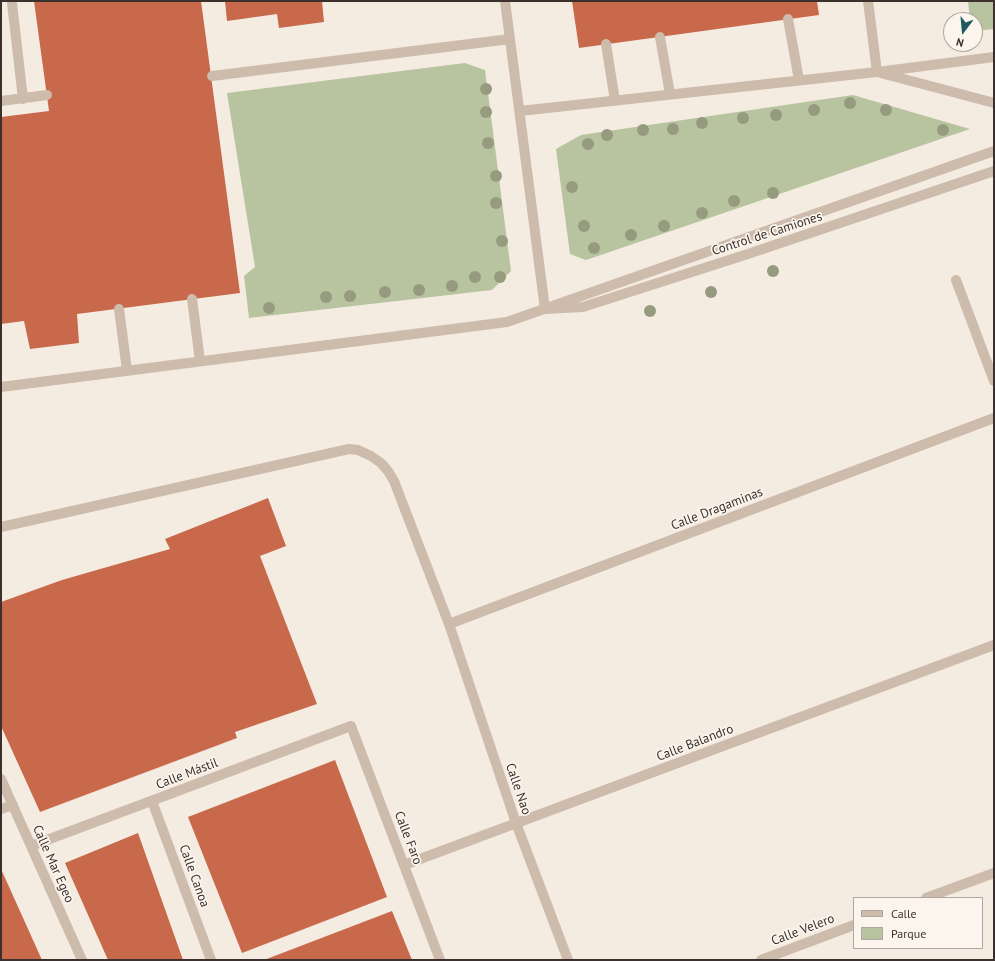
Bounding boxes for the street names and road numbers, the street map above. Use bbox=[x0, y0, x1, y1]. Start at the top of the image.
street label: Control de Camiones bbox=[710, 209, 824, 259]
street label: Calle Dragaminas bbox=[669, 484, 765, 534]
street label: Calle Balandro bbox=[654, 721, 736, 765]
street label: Calle Mástil bbox=[154, 755, 220, 793]
street label: Calle Nao bbox=[502, 761, 534, 817]
street label: Calle Faro bbox=[391, 809, 425, 867]
street label: Calle Mar Egeo bbox=[29, 823, 77, 905]
street label: Calle Canoa bbox=[175, 843, 213, 909]
street label: Calle Velero bbox=[769, 911, 837, 949]

